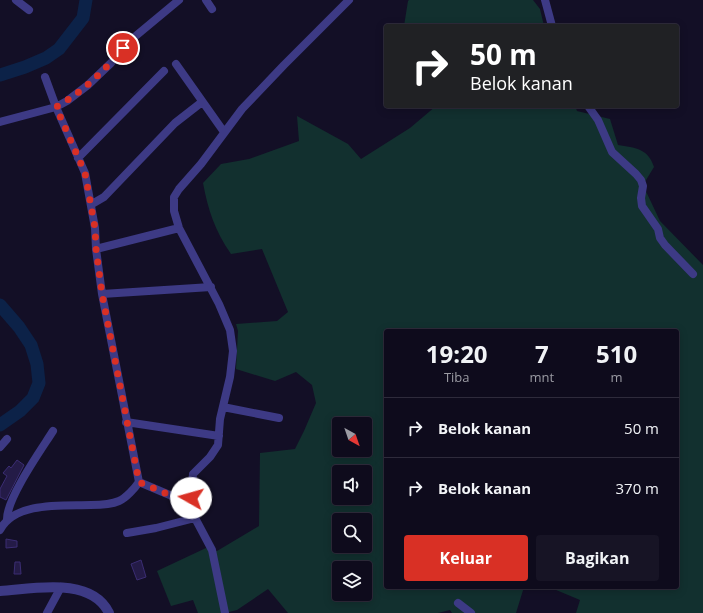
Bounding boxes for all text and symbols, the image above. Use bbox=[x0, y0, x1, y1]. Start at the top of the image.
pin bbox=[106, 31, 140, 65]
text: 50 m bbox=[470, 35, 537, 73]
icon: arrive bbox=[112, 37, 134, 59]
icon: right bbox=[404, 40, 456, 92]
text: Belok kanan bbox=[470, 71, 573, 95]
text: 19:20 bbox=[426, 337, 488, 370]
text: 7 bbox=[535, 337, 549, 370]
text: 510 bbox=[596, 337, 637, 370]
text: Tiba bbox=[444, 368, 470, 386]
text: mnt bbox=[529, 368, 554, 386]
text: m bbox=[611, 368, 623, 386]
north arrow bbox=[332, 417, 372, 457]
map controls bbox=[332, 417, 372, 601]
icon: right bbox=[404, 417, 426, 439]
text: Belok kanan bbox=[438, 418, 531, 438]
text: 50 m bbox=[624, 418, 659, 438]
button: sound bbox=[332, 465, 372, 505]
position arrow bbox=[170, 477, 212, 519]
icon: right bbox=[404, 477, 426, 499]
text: Belok kanan bbox=[438, 478, 531, 498]
text: 370 m bbox=[615, 478, 659, 498]
button: search bbox=[332, 513, 372, 553]
button: Keluar bbox=[404, 535, 528, 581]
button: Bagikan bbox=[536, 535, 659, 581]
button: layers bbox=[332, 561, 372, 601]

